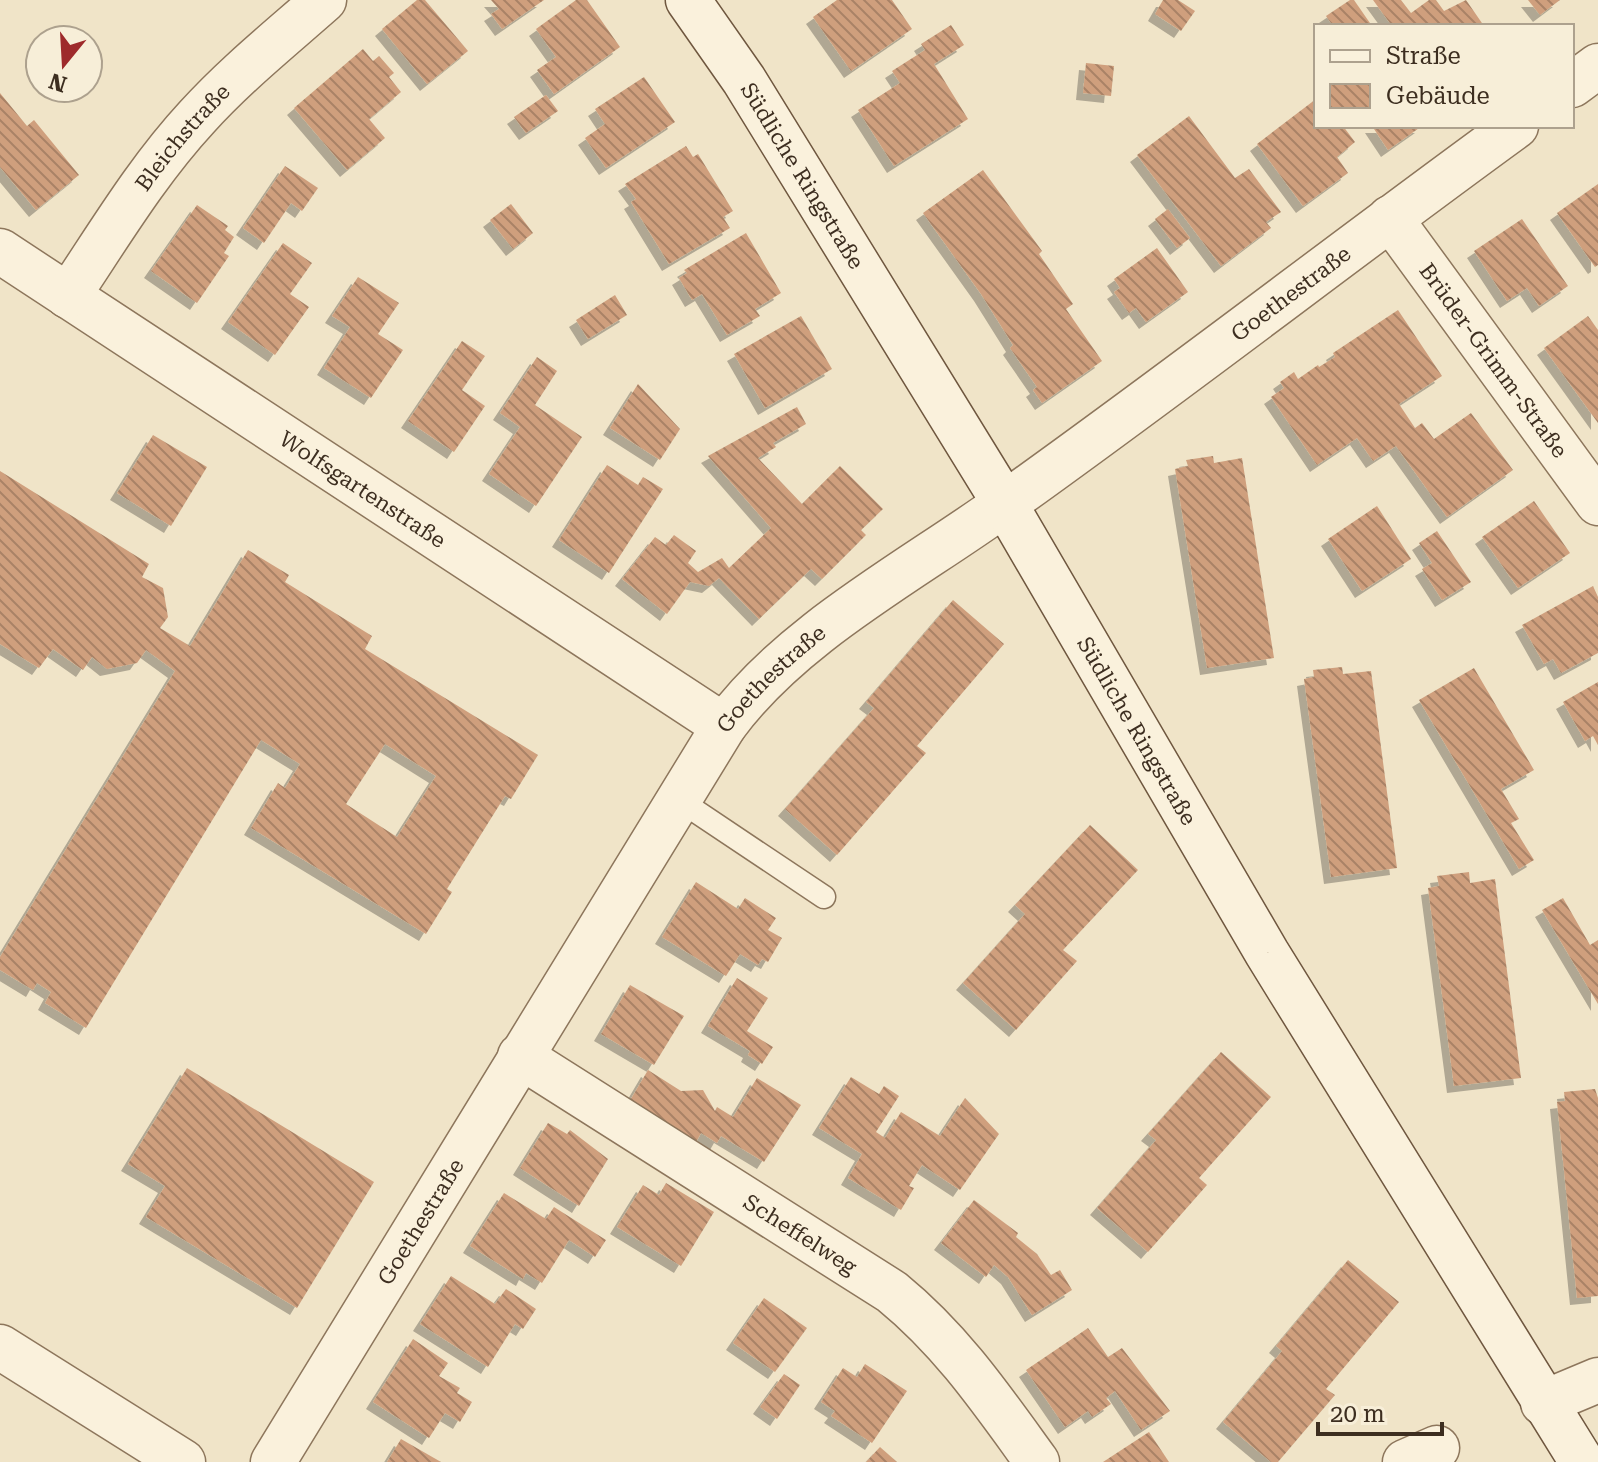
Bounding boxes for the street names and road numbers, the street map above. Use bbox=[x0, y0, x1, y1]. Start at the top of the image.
street label: Bleichstraße bbox=[130, 78, 235, 195]
street label: Südliche Ringstraße bbox=[736, 78, 870, 273]
street label: Goethestraße bbox=[1226, 240, 1355, 346]
street label: Brüder-Grimm-Straße bbox=[1415, 258, 1573, 462]
street label: Wolfsgartenstraße bbox=[275, 426, 451, 553]
street label: Goethestraße bbox=[711, 619, 830, 737]
street label: Südliche Ringstraße bbox=[1073, 632, 1202, 829]
street label: Goethestraße bbox=[372, 1154, 468, 1289]
street label: Scheffelweg bbox=[739, 1189, 862, 1279]

